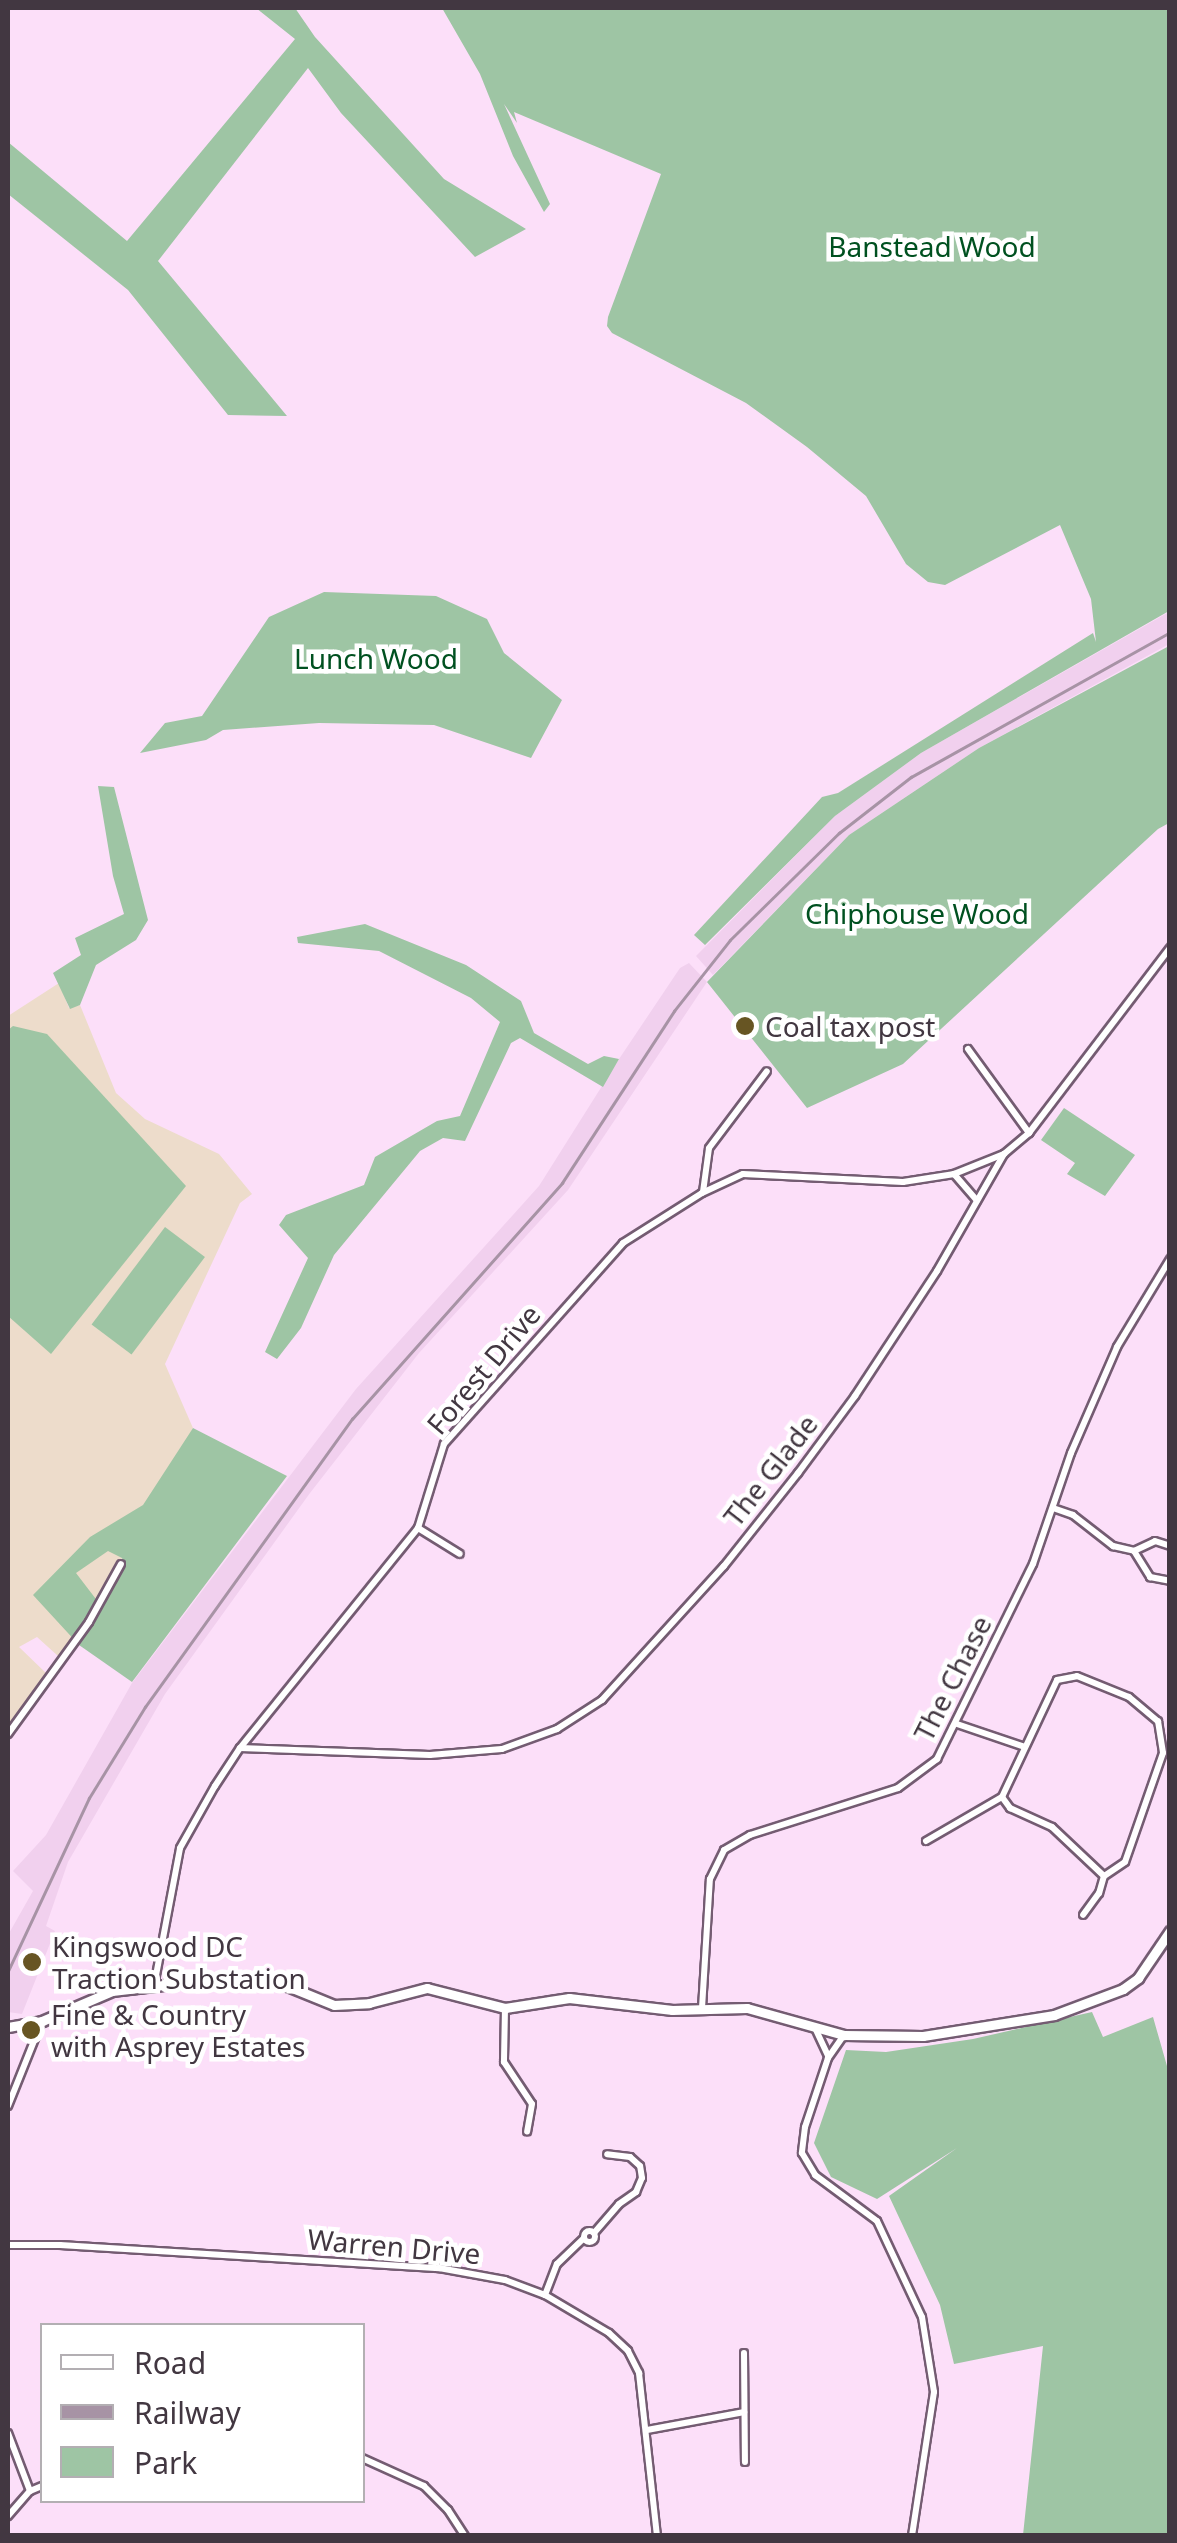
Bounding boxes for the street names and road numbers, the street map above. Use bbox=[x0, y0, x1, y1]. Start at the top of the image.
street label: Forest Drive bbox=[419, 1298, 547, 1440]
street label: The Glade bbox=[716, 1408, 824, 1532]
street label: The Chase bbox=[906, 1610, 998, 1746]
street label: Warren Drive bbox=[306, 2222, 482, 2270]

